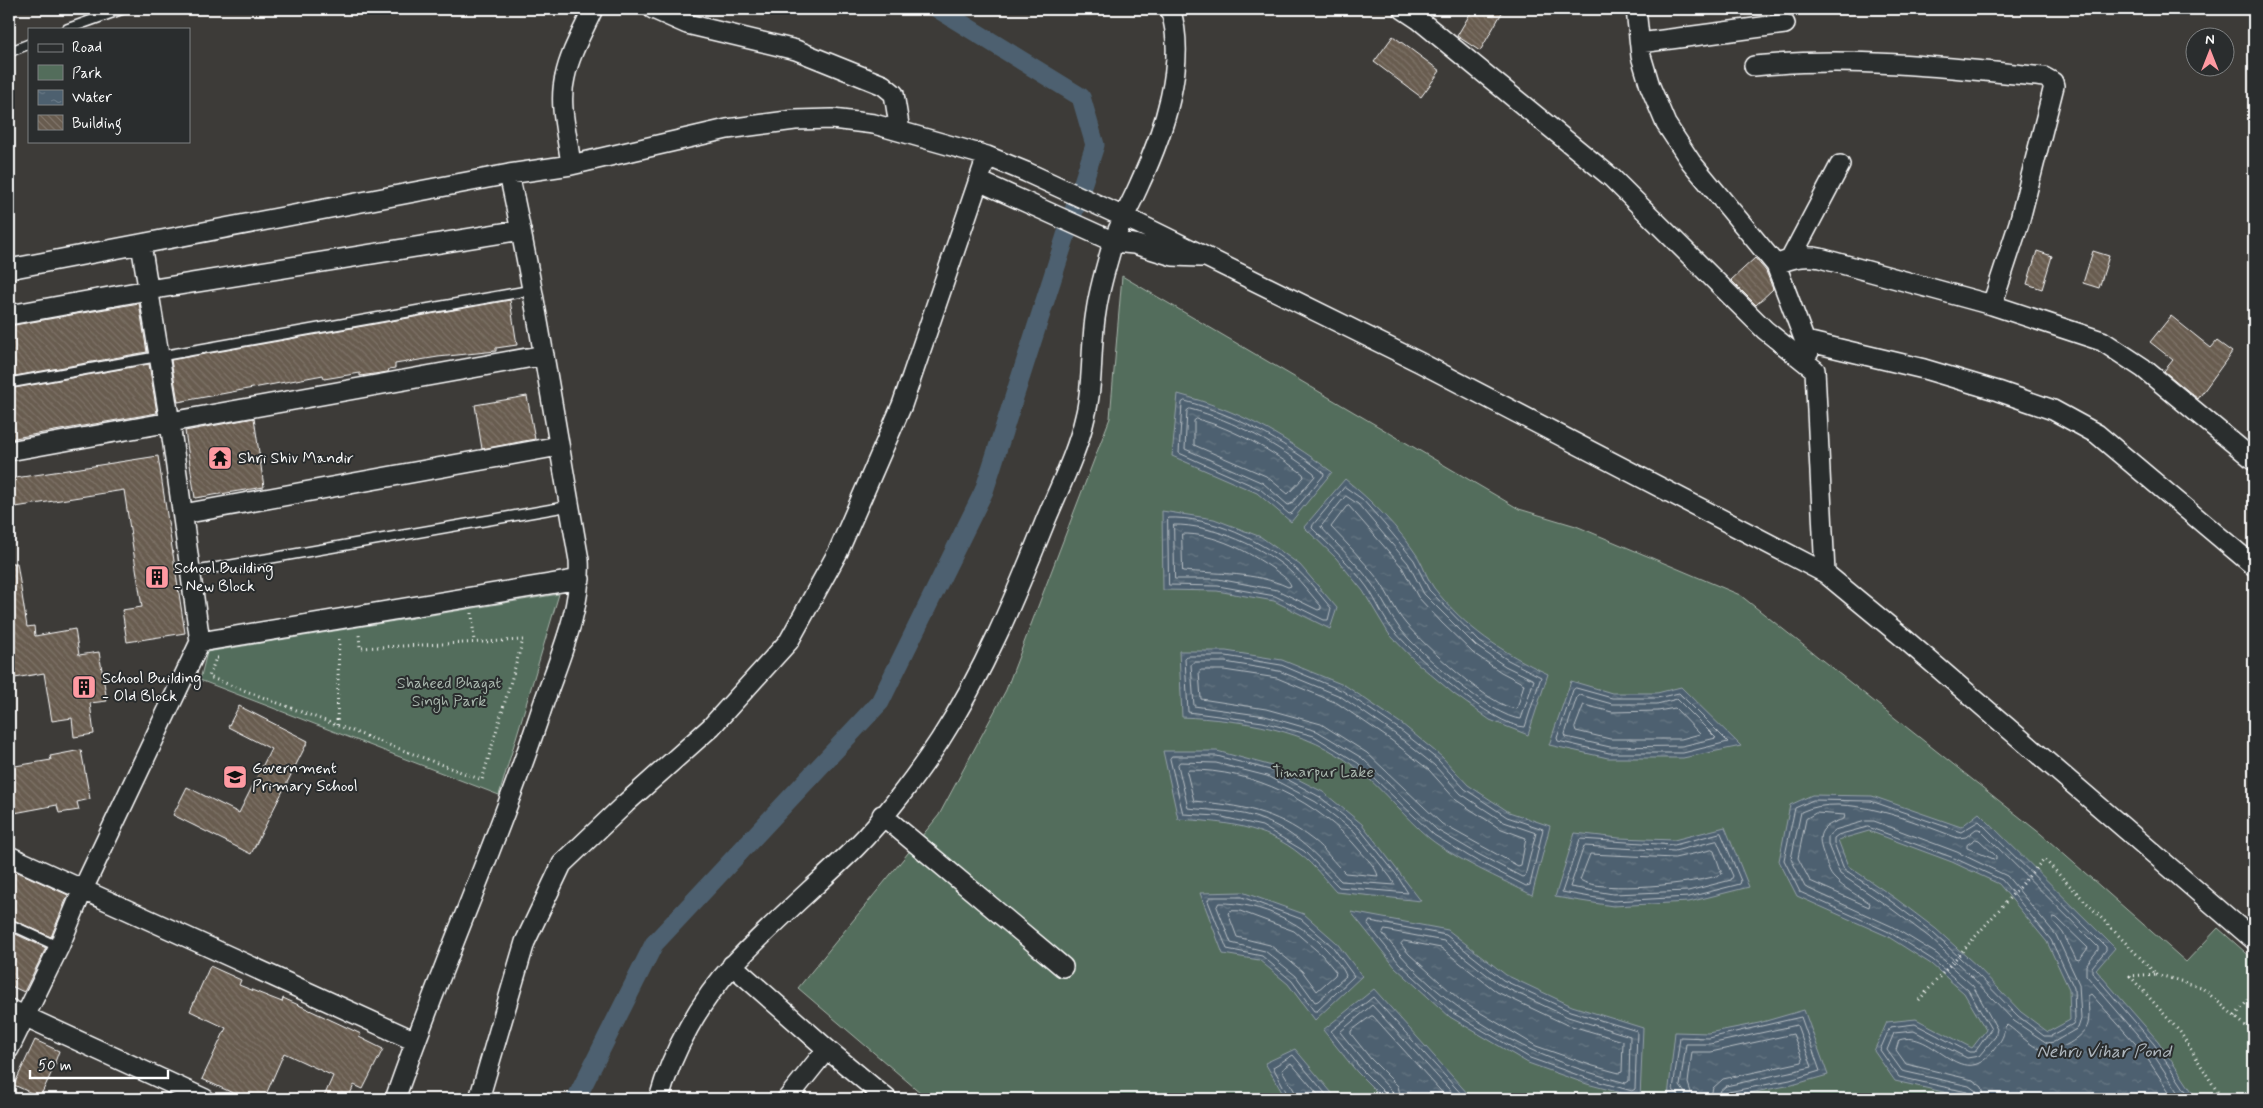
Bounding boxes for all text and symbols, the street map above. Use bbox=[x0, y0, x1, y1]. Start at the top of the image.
legend bbox=[28, 28, 190, 142]
north arrow bbox=[2186, 28, 2236, 78]
text: N bbox=[2205, 31, 2215, 49]
text: Road bbox=[72, 38, 102, 58]
text: Park bbox=[72, 64, 102, 84]
text: Water bbox=[72, 88, 112, 108]
text: Building bbox=[72, 114, 122, 135]
temple icon: Shri Shiv Mandir bbox=[207, 445, 233, 471]
place label: Shri Shiv Mandir bbox=[238, 448, 354, 469]
place label: School Building - New Block bbox=[174, 558, 273, 597]
building icon: School Building - New Block bbox=[144, 564, 170, 590]
place label: School Building - Old Block bbox=[102, 668, 201, 707]
park label: Shaheed Bhagat Singh Park bbox=[397, 673, 501, 713]
building icon: School Building - Old Block bbox=[71, 674, 97, 700]
place label: Government Primary School bbox=[252, 758, 358, 797]
park label: Timarpur Lake bbox=[1272, 762, 1374, 783]
school or university icon: Government Primary School bbox=[222, 764, 248, 790]
water label: Nehru Vihar Pond bbox=[2037, 1040, 2173, 1064]
scale bar bbox=[30, 1048, 168, 1080]
text: 50 m bbox=[38, 1056, 72, 1076]

